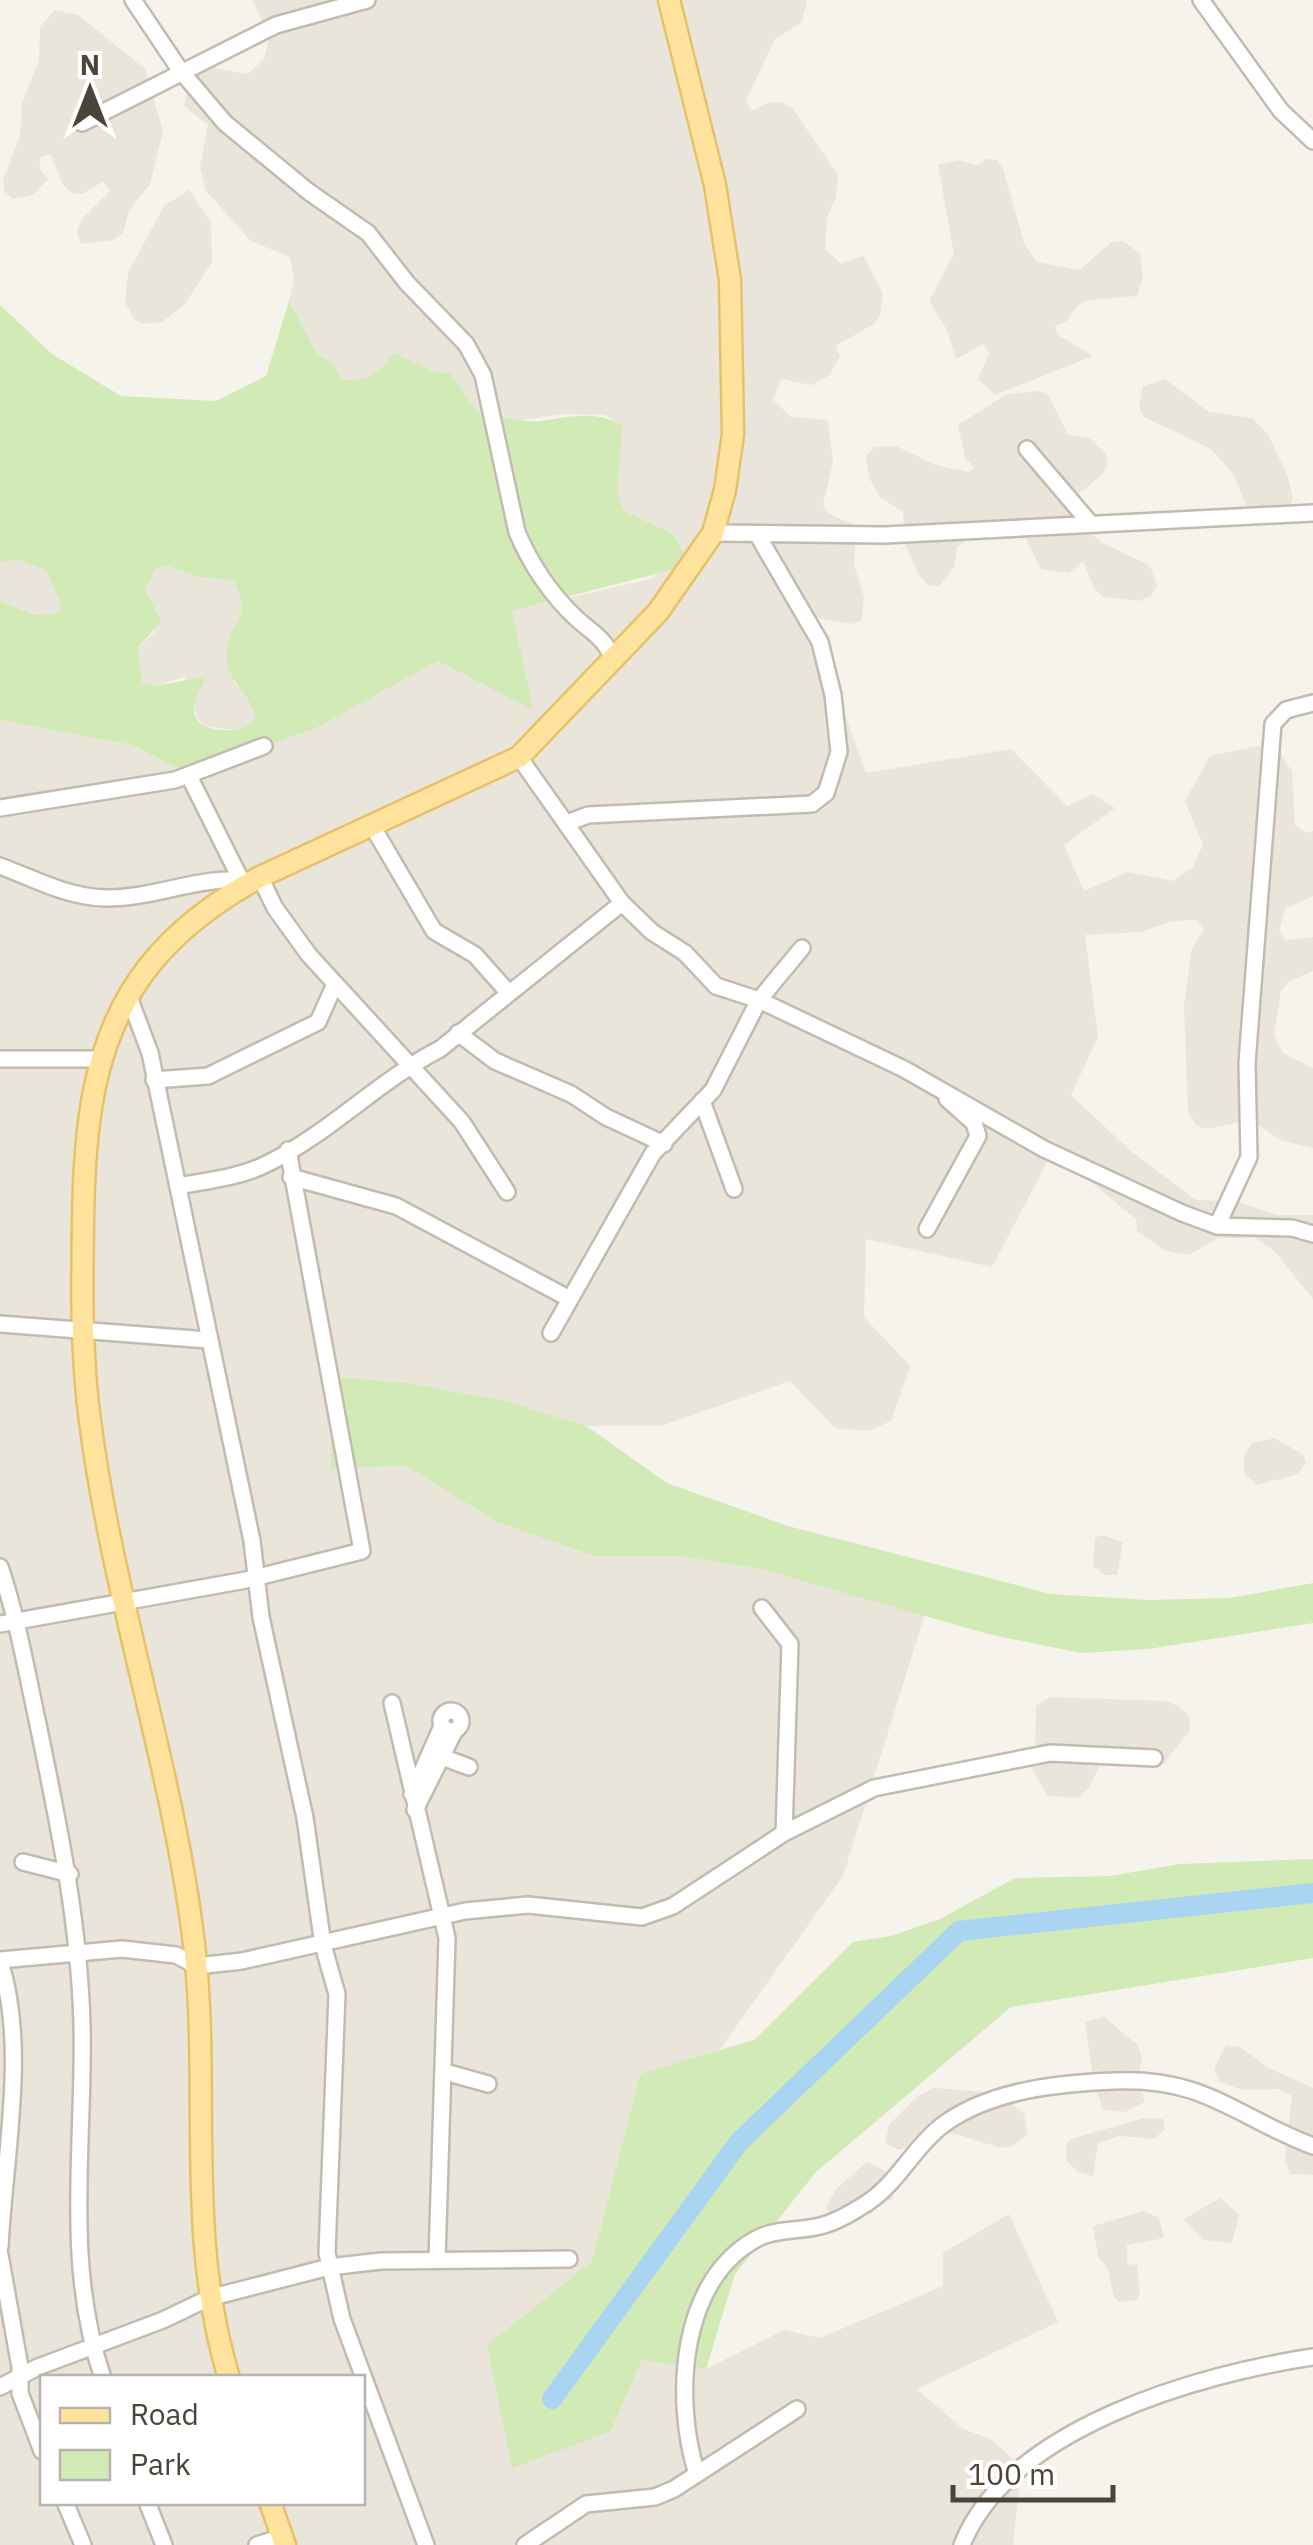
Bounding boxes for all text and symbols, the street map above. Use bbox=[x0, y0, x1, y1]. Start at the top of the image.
north arrow bbox=[40, 40, 140, 140]
text: N bbox=[80, 46, 100, 83]
legend bbox=[40, 2375, 365, 2505]
text: Road bbox=[130, 2394, 199, 2433]
scale bar bbox=[953, 2440, 1113, 2502]
text: Park bbox=[130, 2444, 191, 2483]
text: 100 m bbox=[968, 2454, 1055, 2493]

